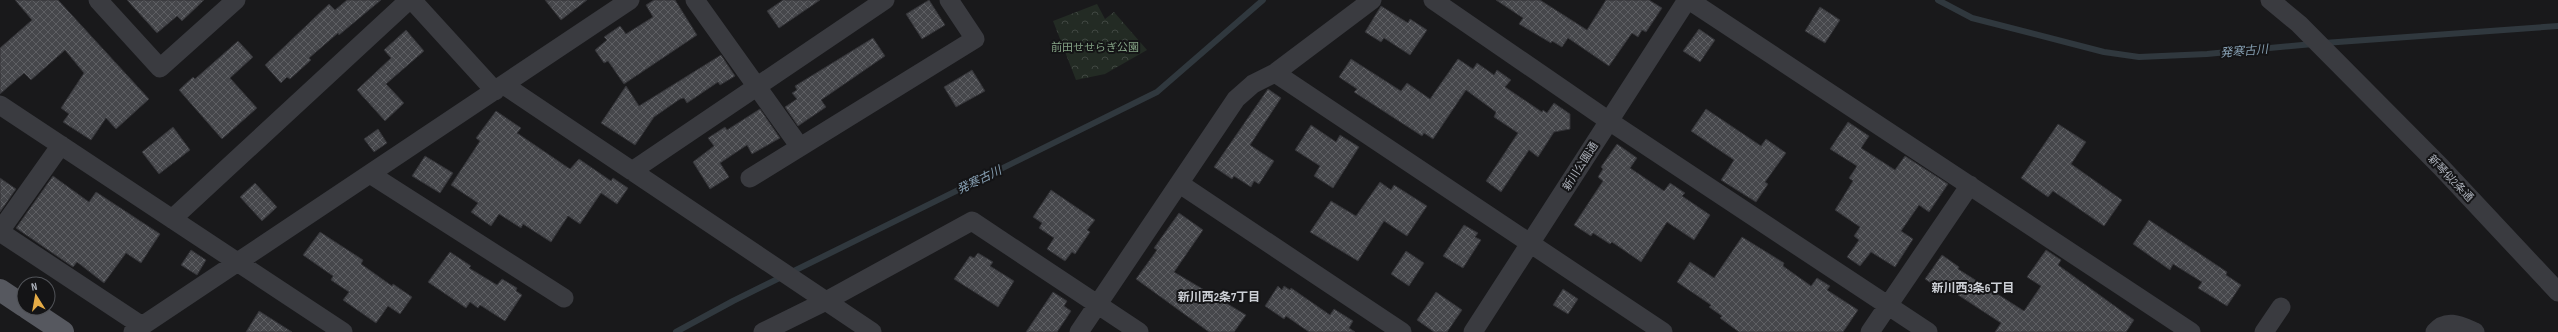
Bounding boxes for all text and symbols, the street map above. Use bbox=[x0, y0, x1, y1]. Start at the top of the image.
park label: 前田せせらぎ公園 bbox=[1051, 41, 1139, 54]
water label: 発寒古川 bbox=[2219, 42, 2271, 61]
street label: 新川公園通 bbox=[1560, 140, 1601, 193]
street label: 新琴似2条通 bbox=[2425, 152, 2476, 204]
water label: 発寒古川 bbox=[954, 162, 1006, 198]
north arrow bbox=[16, 276, 56, 316]
text: N bbox=[30, 280, 38, 294]
district label: 新川西3条6丁目 bbox=[1931, 281, 2015, 296]
district label: 新川西2条7丁目 bbox=[1178, 290, 1260, 305]

